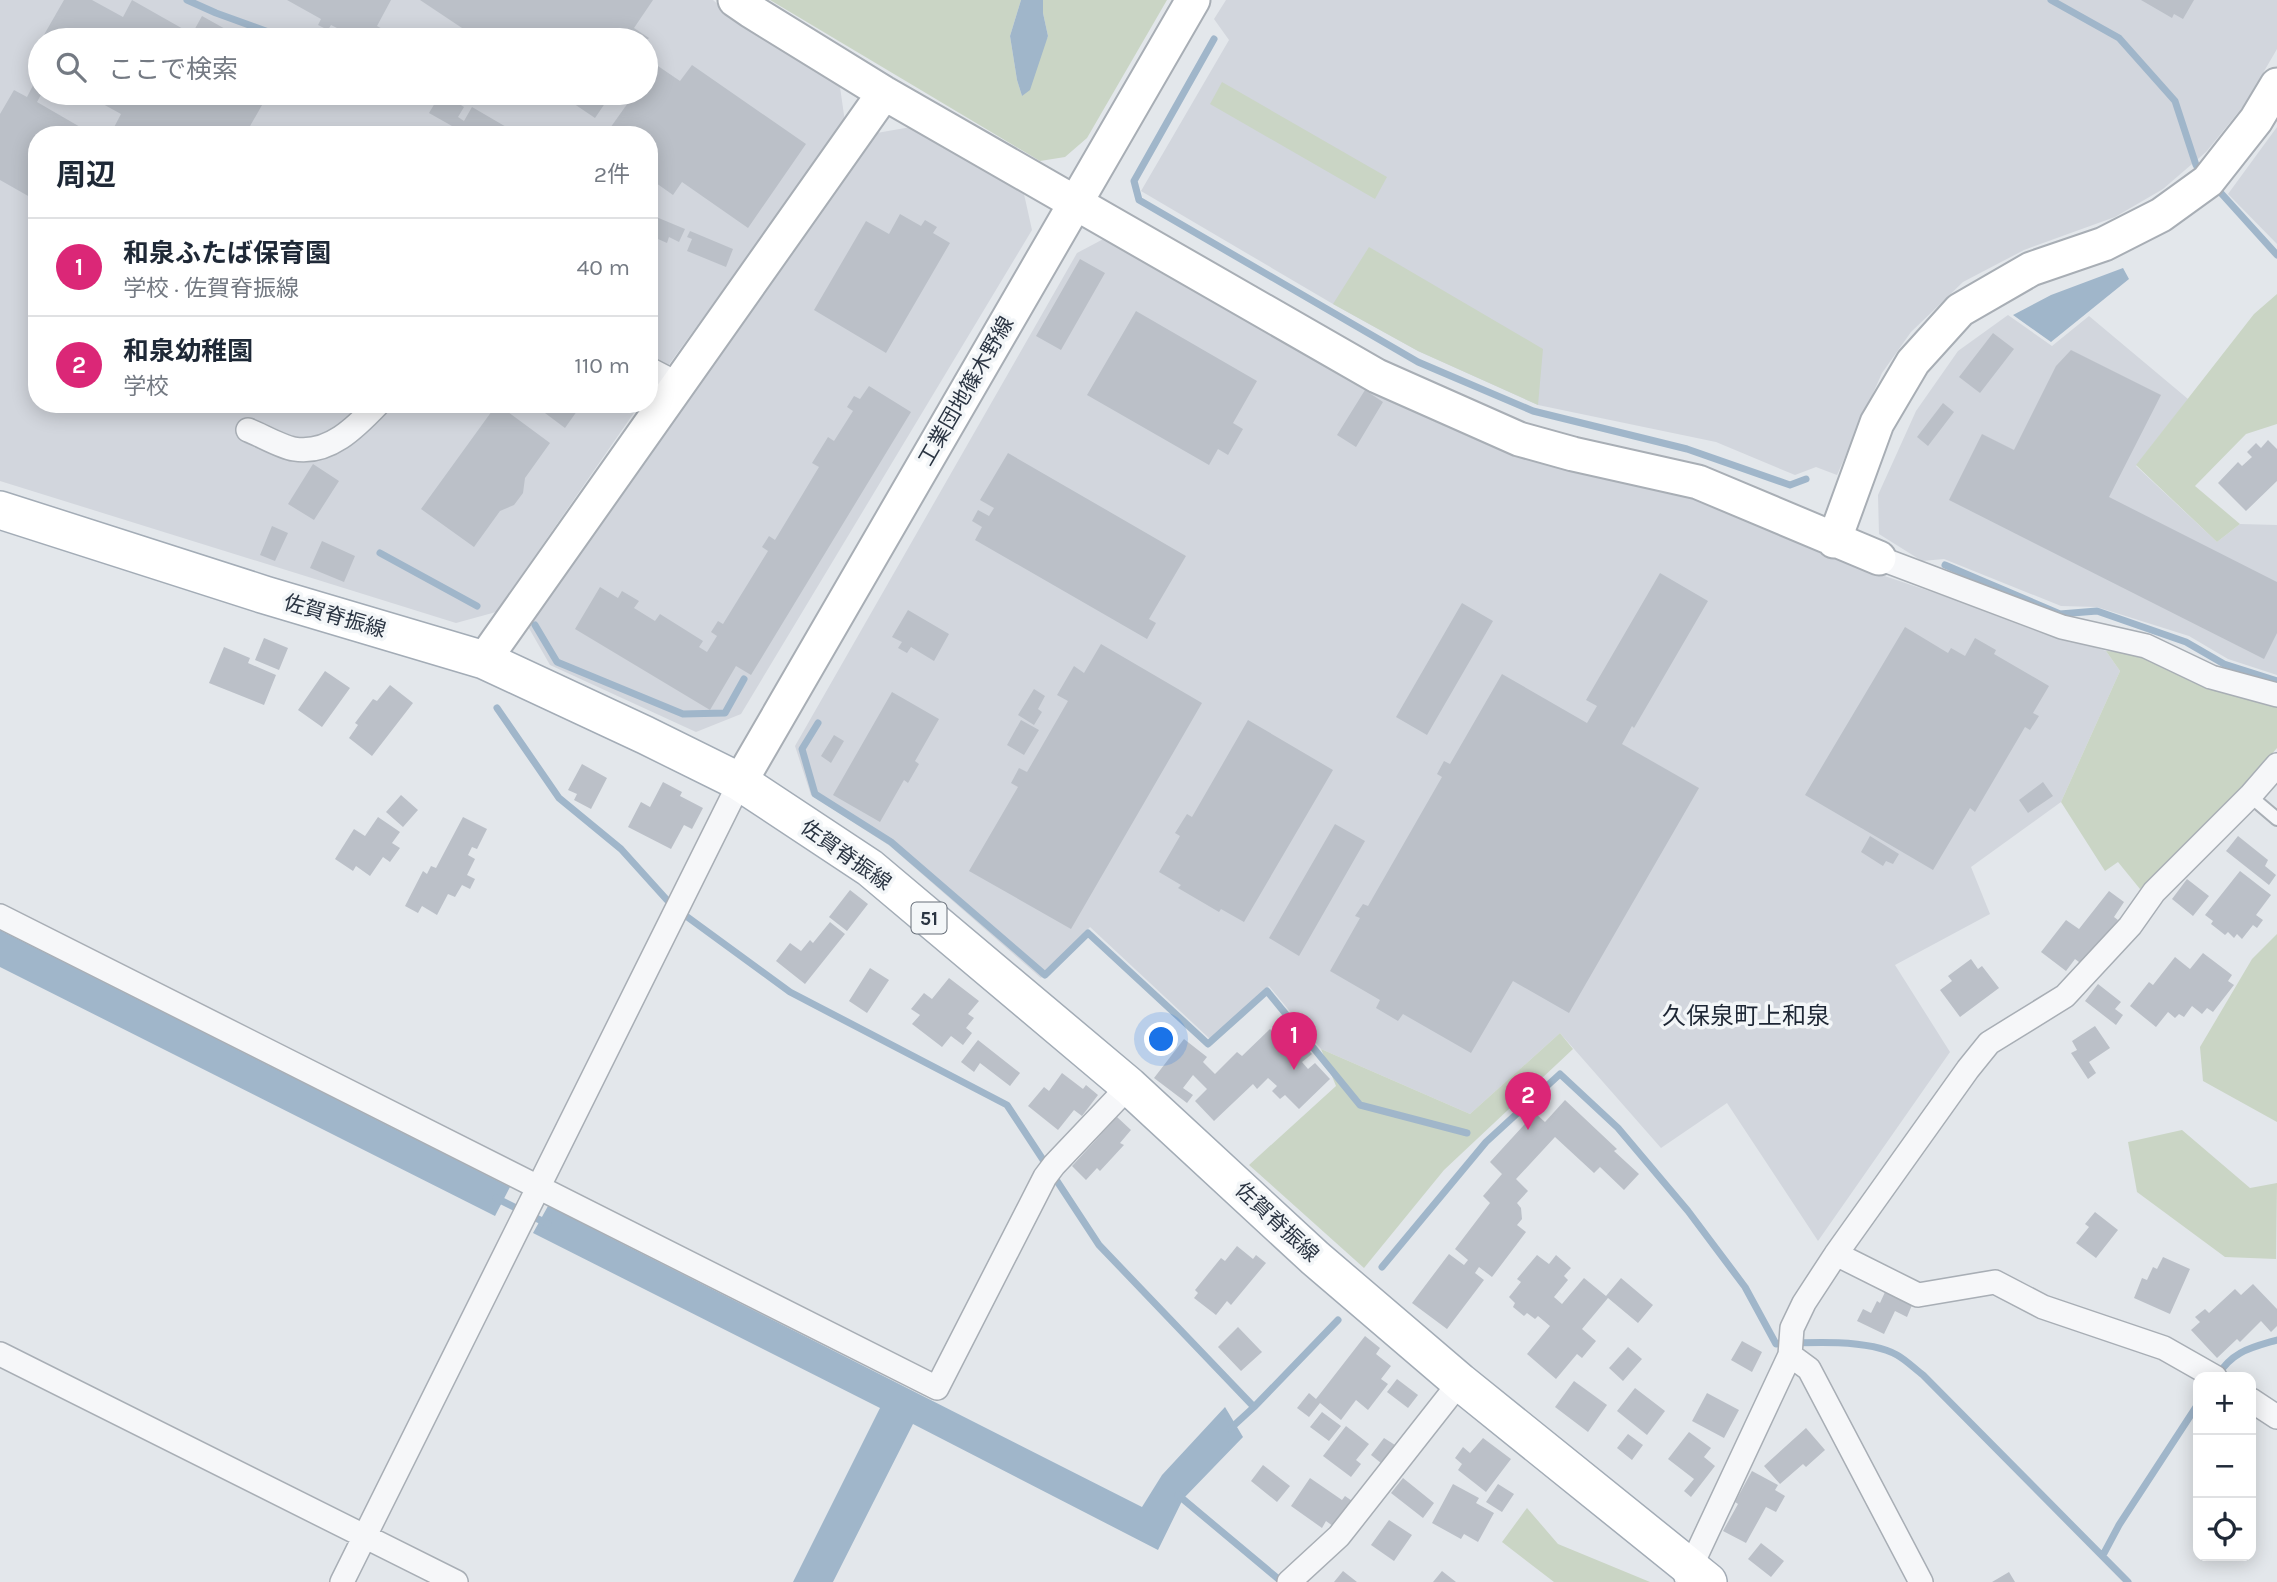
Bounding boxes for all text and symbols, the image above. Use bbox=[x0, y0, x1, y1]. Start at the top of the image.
search box bbox=[28, 28, 658, 105]
icon: search bbox=[52, 48, 90, 86]
text: ここで検索 bbox=[108, 54, 238, 85]
text: 周辺 bbox=[56, 157, 116, 193]
text: 2件 bbox=[594, 161, 630, 188]
text: 和泉ふたば保育園 bbox=[123, 238, 331, 269]
text: 1 bbox=[75, 254, 83, 281]
text: 40 m bbox=[577, 254, 630, 281]
text: 学校 · 佐賀脊振線 bbox=[123, 275, 299, 302]
street label: 工業団地篠木野線 bbox=[914, 312, 1018, 470]
text: 和泉幼稚園 bbox=[123, 336, 253, 367]
text: 2 bbox=[72, 352, 86, 379]
text: 110 m bbox=[574, 352, 630, 379]
text: 学校 bbox=[123, 373, 169, 400]
street label: 佐賀脊振線 bbox=[281, 590, 389, 642]
street label: 佐賀脊振線 bbox=[796, 815, 896, 895]
road number: 51 bbox=[912, 902, 946, 934]
district label: 久保泉町上和泉 bbox=[1662, 1002, 1830, 1030]
pin: 1 bbox=[1271, 1012, 1317, 1070]
your location bbox=[1144, 1022, 1178, 1056]
pin: 2 bbox=[1505, 1072, 1551, 1130]
street label: 佐賀脊振線 bbox=[1230, 1177, 1324, 1267]
map controls bbox=[2193, 1372, 2256, 1561]
button: + bbox=[2193, 1372, 2256, 1435]
button: − bbox=[2193, 1435, 2256, 1498]
button: locate bbox=[2193, 1498, 2256, 1561]

